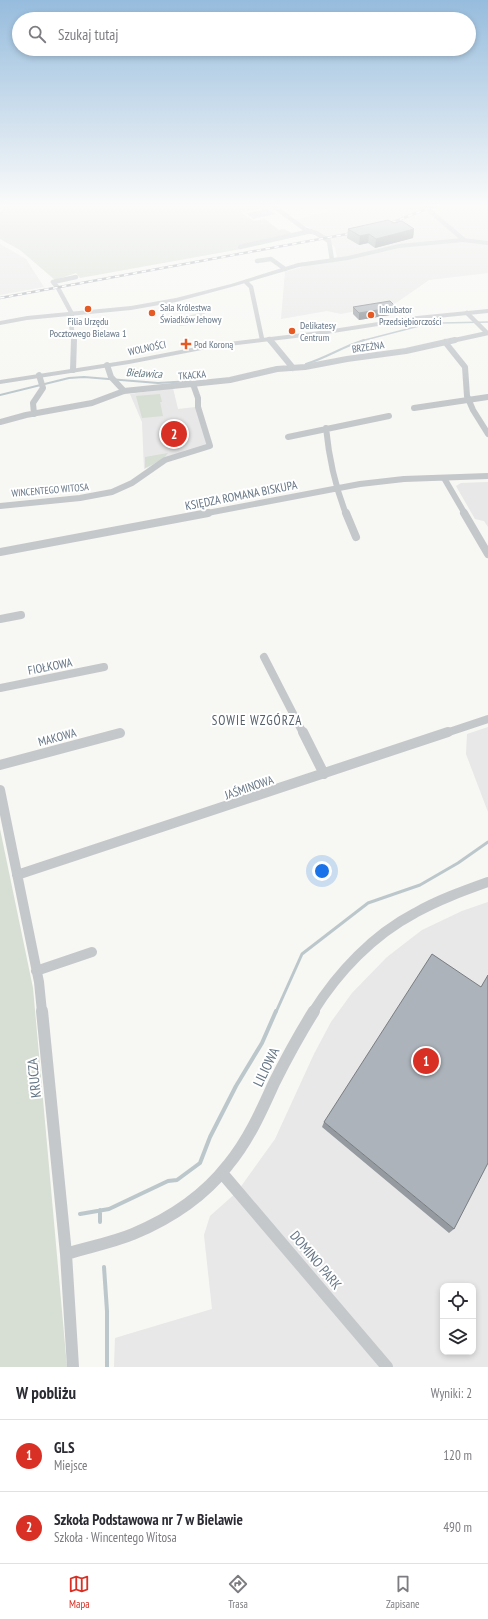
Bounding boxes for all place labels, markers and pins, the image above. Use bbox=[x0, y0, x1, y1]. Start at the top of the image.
place label: Sala Królestwa Świadków Jehowy bbox=[160, 301, 222, 326]
place label: Inkubator Przedsiębiorczości bbox=[379, 303, 441, 328]
marker: Filia Urzędu Pocztowego Bielawa 1 bbox=[83, 304, 93, 314]
marker: Sala Królestwa Świadków Jehowy bbox=[147, 308, 157, 318]
marker: Inkubator Przedsiębiorczości bbox=[366, 310, 376, 320]
place label: Filia Urzędu Pocztowego Bielawa 1 bbox=[50, 315, 126, 340]
place label: Delikatesy Centrum bbox=[300, 319, 336, 344]
marker: Delikatesy Centrum bbox=[287, 326, 297, 336]
place label: Pod Koroną bbox=[194, 338, 233, 351]
marker: Pod Koroną bbox=[181, 339, 191, 349]
pin: 2 bbox=[161, 419, 187, 449]
pin: 1 bbox=[413, 1046, 439, 1076]

